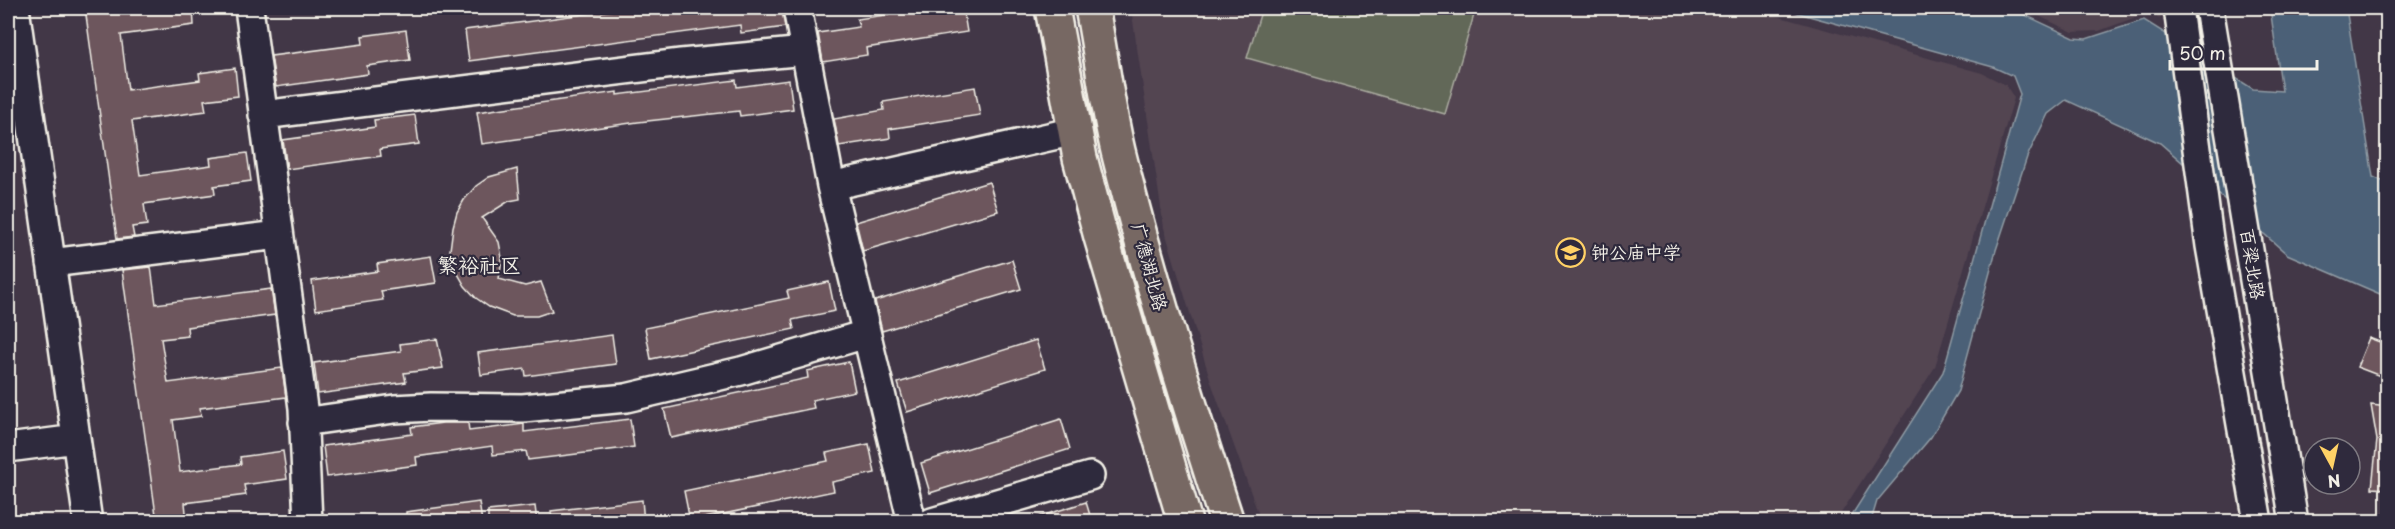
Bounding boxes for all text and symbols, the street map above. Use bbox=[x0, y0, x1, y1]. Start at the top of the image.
scale bar bbox=[2170, 33, 2317, 71]
text: 50 m bbox=[2179, 39, 2226, 66]
street label: 广德湖北路 bbox=[1126, 220, 1175, 314]
street label: 百梁北路 bbox=[2235, 226, 2272, 301]
school or university icon: 钟公庙中学 bbox=[1554, 237, 1586, 269]
place label: 钟公庙中学 bbox=[1591, 238, 1681, 265]
district label: 繁裕社区 bbox=[437, 248, 521, 280]
north arrow bbox=[2302, 436, 2362, 496]
text: N bbox=[2326, 469, 2342, 495]

